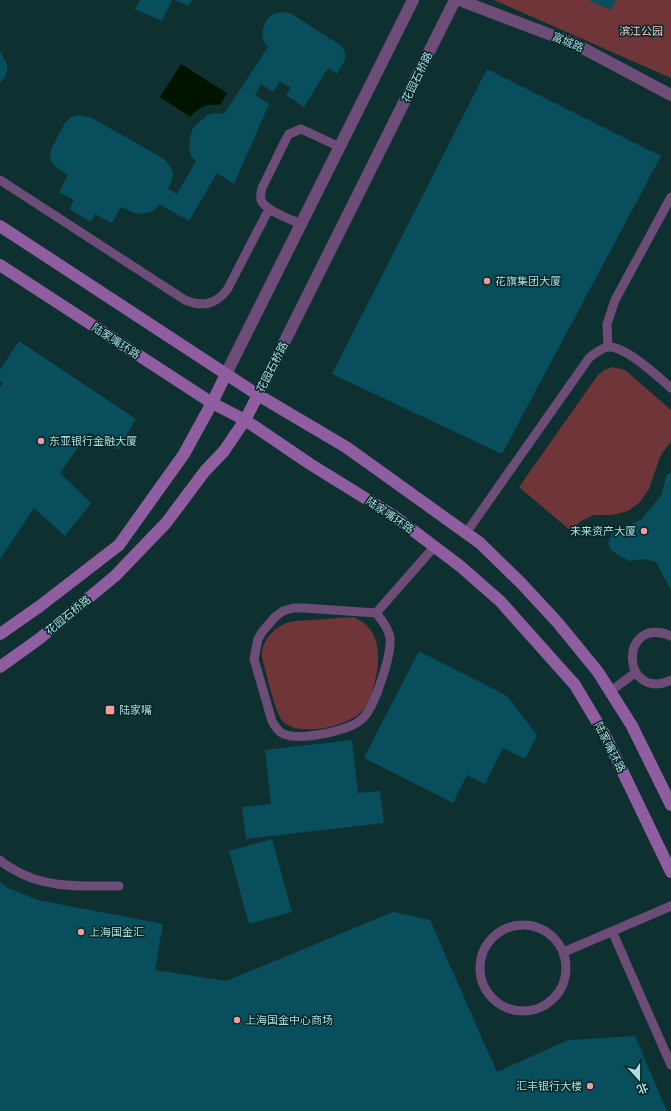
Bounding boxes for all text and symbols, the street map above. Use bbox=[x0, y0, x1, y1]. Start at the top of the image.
park label: 滨江公园 bbox=[619, 23, 663, 39]
street label: 富城路 bbox=[550, 28, 586, 56]
street label: 花园石桥路 bbox=[398, 49, 436, 105]
place label: 花旗集团大厦 bbox=[495, 273, 561, 289]
marker: 花旗集团大厦 bbox=[482, 276, 492, 286]
street label: 陆家嘴环路 bbox=[89, 319, 143, 363]
street label: 花园石桥路 bbox=[252, 339, 292, 395]
place label: 东亚银行金融大厦 bbox=[49, 433, 137, 449]
marker: 东亚银行金融大厦 bbox=[36, 436, 46, 446]
street label: 陆家嘴环路 bbox=[363, 493, 417, 537]
place label: 未来资产大厦 bbox=[570, 523, 636, 539]
marker: 未来资产大厦 bbox=[639, 526, 649, 536]
street label: 花园石桥路 bbox=[42, 591, 94, 639]
place label: 陆家嘴 bbox=[119, 702, 152, 718]
marker: 陆家嘴 bbox=[104, 704, 116, 716]
street label: 陆家嘴环路 bbox=[590, 719, 630, 775]
place label: 上海国金汇 bbox=[89, 924, 144, 940]
marker: 上海国金汇 bbox=[76, 927, 86, 937]
place label: 上海国金中心商场 bbox=[245, 1012, 333, 1028]
marker: 上海国金中心商场 bbox=[232, 1015, 242, 1025]
north arrow bbox=[619, 1059, 659, 1099]
place label: 汇丰银行大楼 bbox=[516, 1078, 582, 1094]
text: 北 bbox=[635, 1079, 651, 1098]
marker: 汇丰银行大楼 bbox=[585, 1081, 595, 1091]

